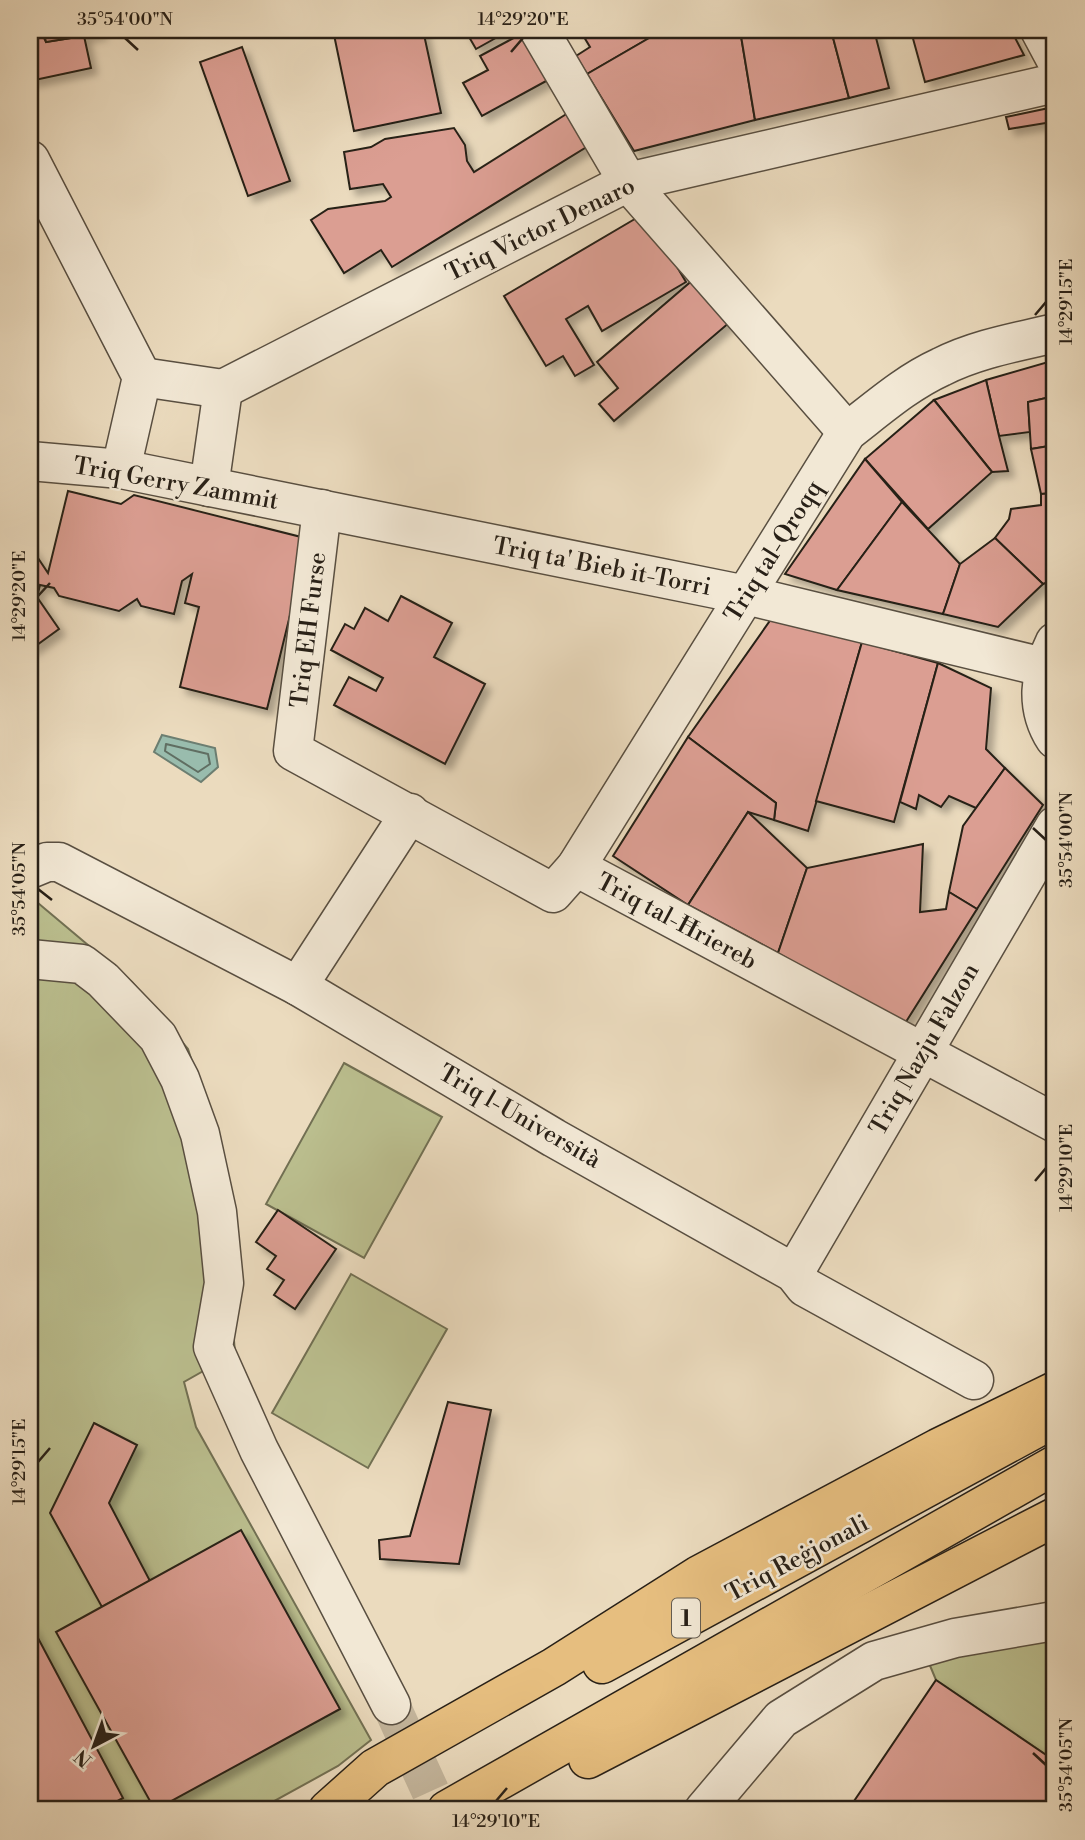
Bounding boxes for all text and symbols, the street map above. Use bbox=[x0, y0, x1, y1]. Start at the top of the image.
text: 35°54'00"N bbox=[77, 8, 173, 31]
text: 14°29'20"E bbox=[477, 8, 569, 31]
street label: Triq Victor Denaro bbox=[441, 171, 640, 289]
text: 14°29'15"E bbox=[1055, 259, 1078, 345]
street label: Triq Gerry Zammit bbox=[71, 451, 281, 517]
street label: Triq tal-Qroqq bbox=[718, 475, 829, 628]
street label: Triq ta' Bieb it-Torri bbox=[490, 531, 714, 603]
text: 14°29'20"E bbox=[8, 550, 31, 642]
street label: Triq EH Furse bbox=[285, 551, 333, 710]
text: 35°54'00"N bbox=[1055, 792, 1078, 888]
text: 35°54'05"N bbox=[8, 842, 31, 936]
street label: Triq tal-Ħriereb bbox=[591, 867, 762, 977]
street label: Triq Nazju Falzon bbox=[863, 958, 986, 1141]
street label: Triq l-Università bbox=[433, 1058, 607, 1176]
text: 14°29'10"E bbox=[1055, 1124, 1078, 1212]
text: 14°29'15"E bbox=[8, 1419, 31, 1505]
street label: Triq Reġjonali bbox=[721, 1509, 874, 1609]
road number: 1 bbox=[672, 1598, 700, 1638]
north arrow bbox=[60, 1710, 130, 1780]
text: 35°54'05"N bbox=[1055, 1718, 1078, 1812]
text: N bbox=[70, 1744, 97, 1772]
text: 14°29'10"E bbox=[452, 1810, 540, 1833]

